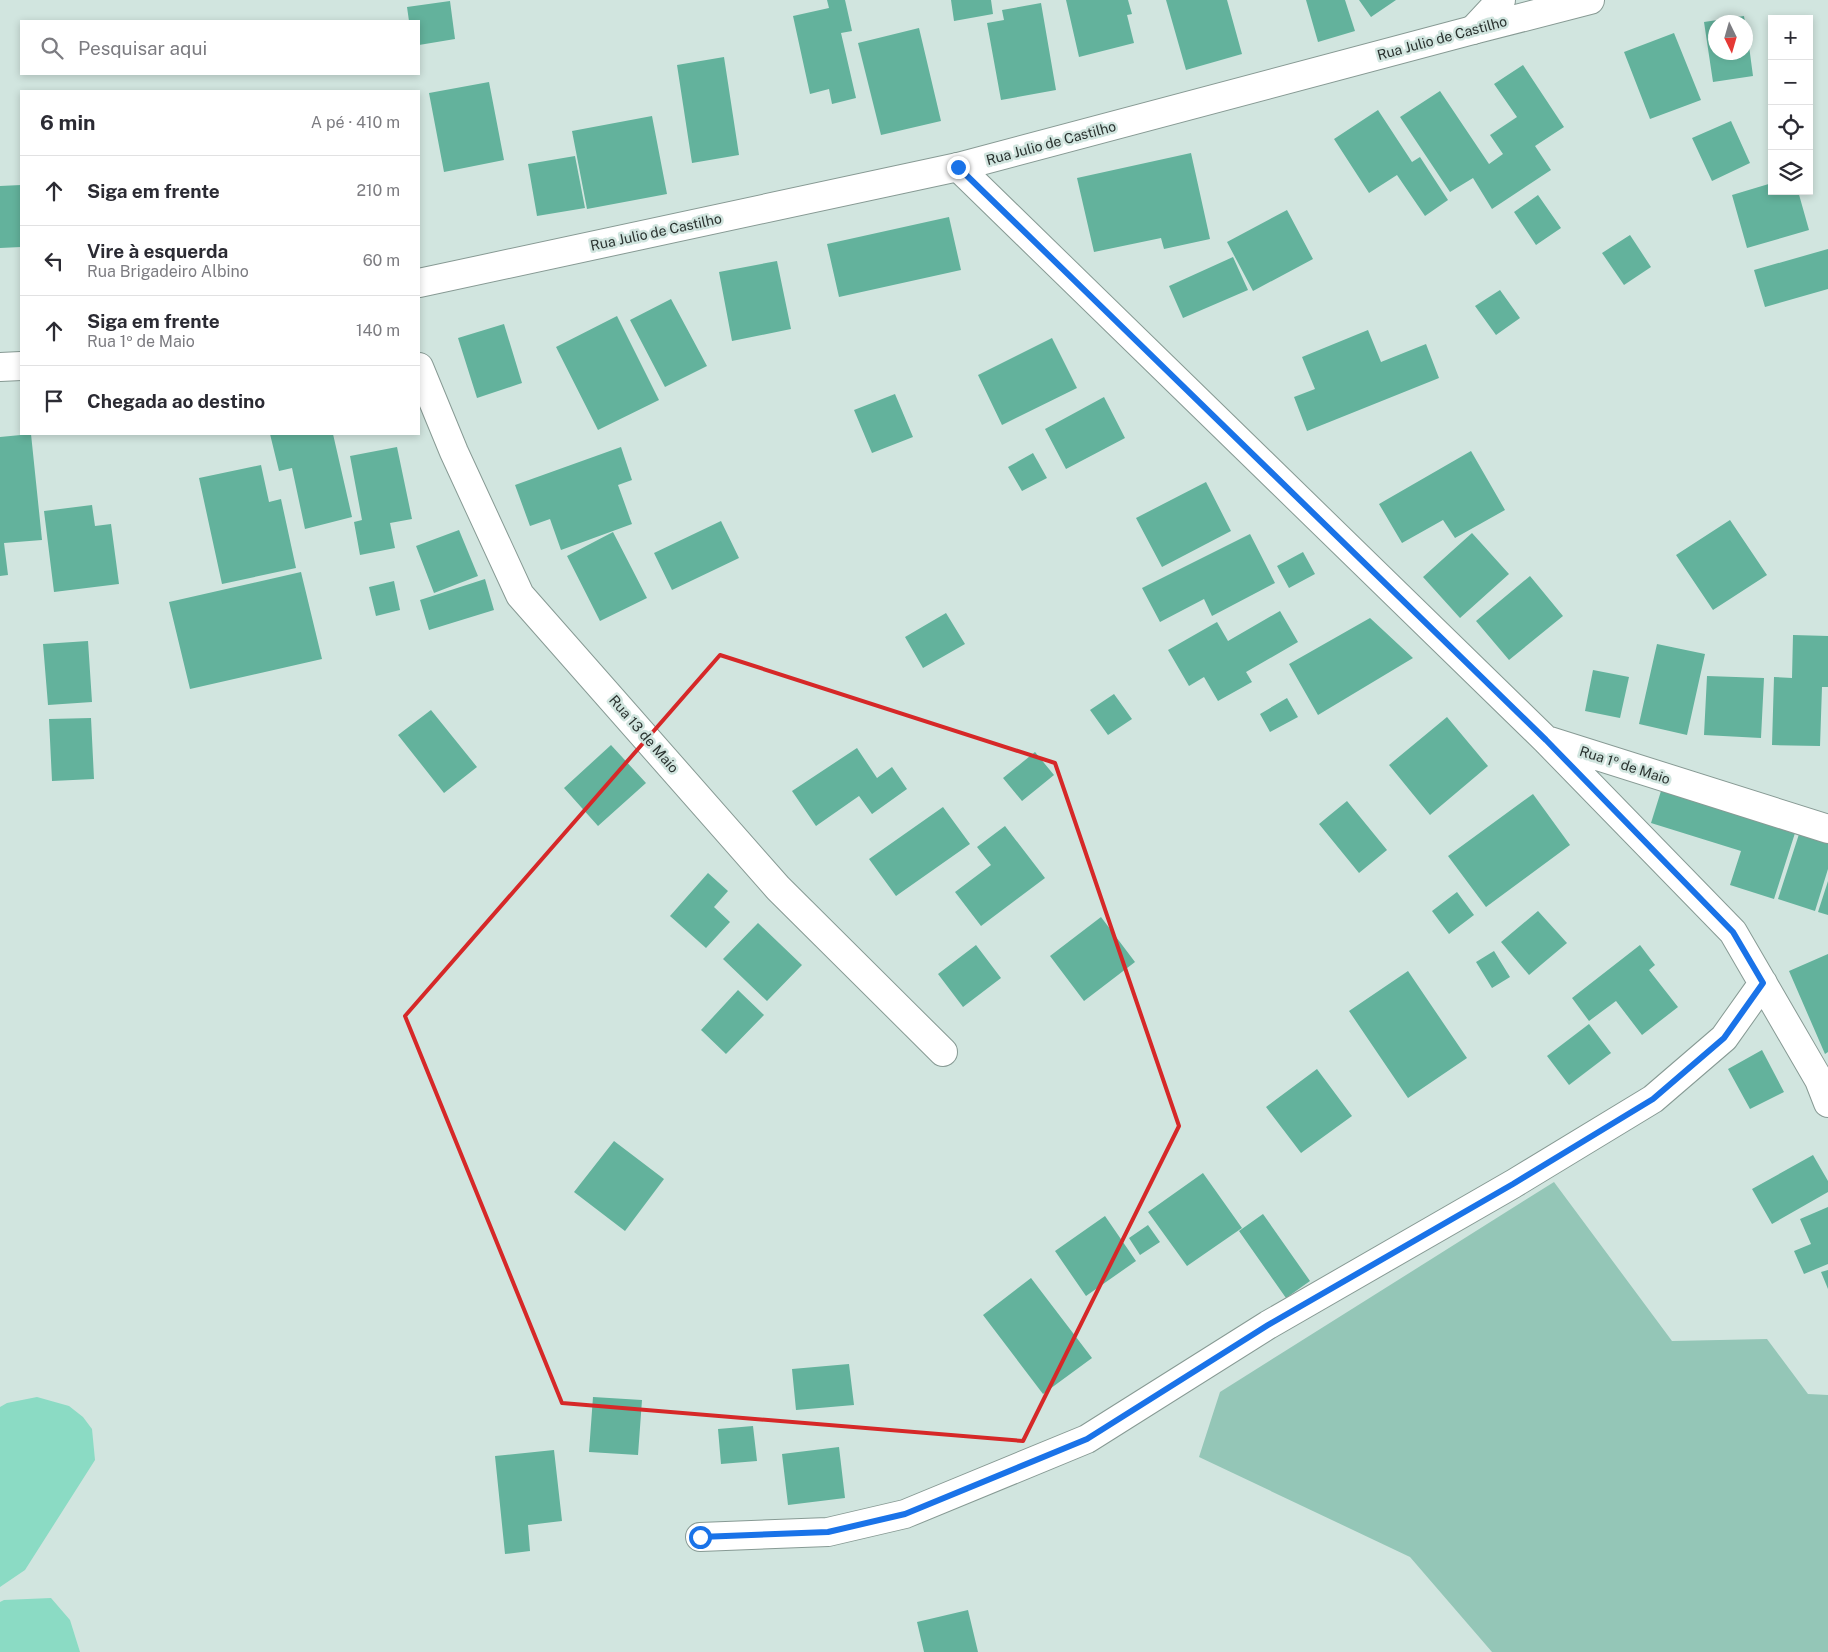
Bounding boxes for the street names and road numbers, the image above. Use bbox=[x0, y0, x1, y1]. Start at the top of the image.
street label: Rua Julio de Castilho bbox=[1375, 13, 1509, 63]
street label: Rua Julio de Castilho bbox=[984, 118, 1118, 168]
street label: Rua Julio de Castilho bbox=[589, 210, 723, 254]
street label: Rua 13 de Maio bbox=[606, 692, 682, 776]
street label: Rua 1º de Maio bbox=[1578, 743, 1672, 787]

